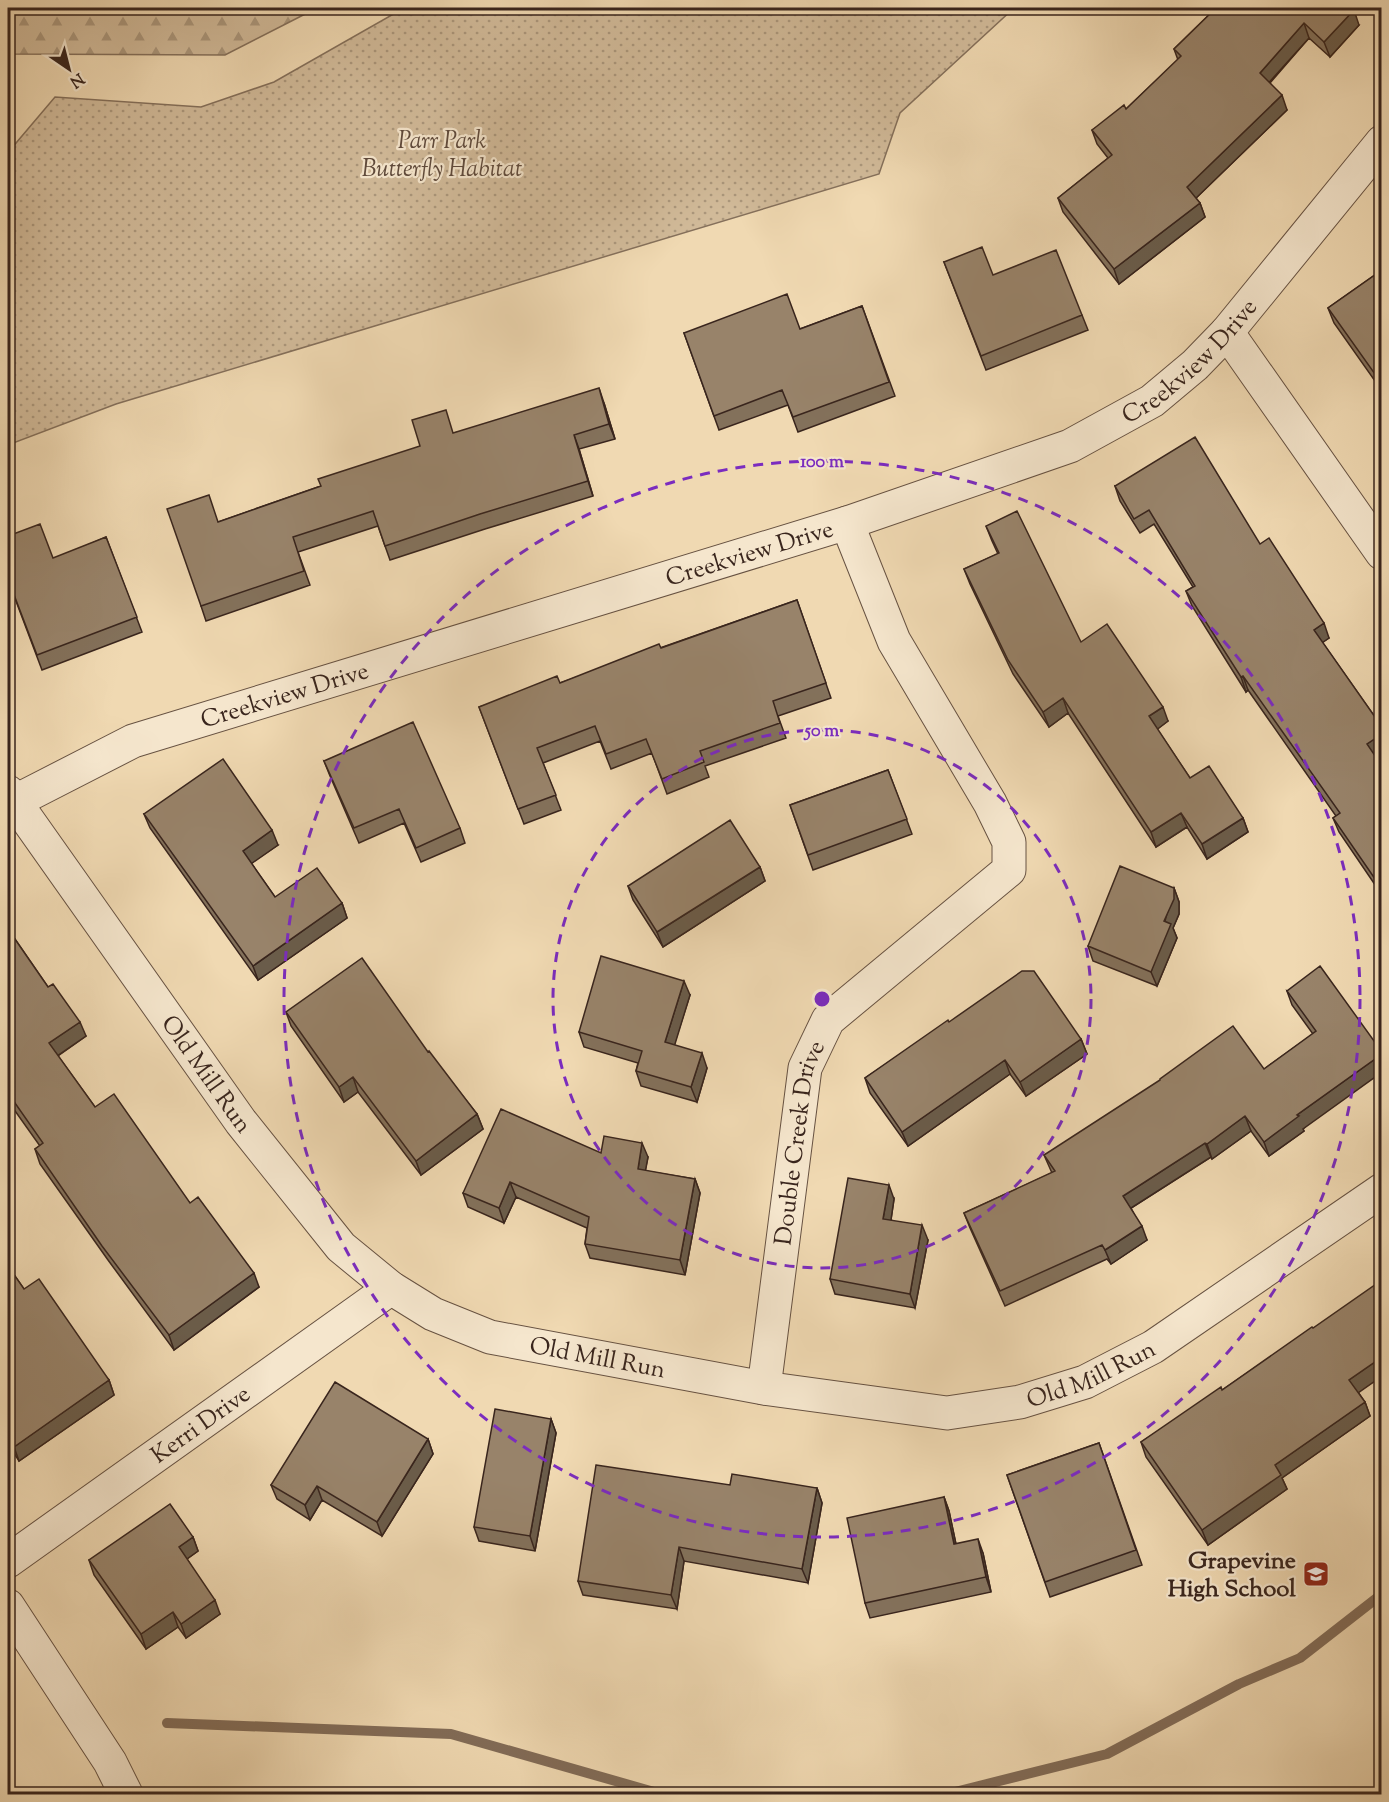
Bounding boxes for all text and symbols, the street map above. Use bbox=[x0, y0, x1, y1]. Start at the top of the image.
north arrow bbox=[39, 39, 99, 99]
text: N bbox=[64, 66, 88, 92]
park label: Parr Park Butterfly Habitat bbox=[362, 125, 522, 187]
street label: Creekview Drive bbox=[1116, 292, 1266, 433]
text: 100 m bbox=[800, 450, 844, 476]
street label: Creekview Drive bbox=[662, 513, 838, 596]
street label: Creekview Drive bbox=[197, 655, 373, 738]
text: 50 m bbox=[803, 719, 839, 745]
centre of rings bbox=[812, 989, 832, 1009]
street label: Old Mill Run bbox=[152, 1009, 259, 1142]
street label: Double Creek Drive bbox=[767, 1035, 835, 1247]
street label: Old Mill Run bbox=[526, 1330, 668, 1388]
street label: Old Mill Run bbox=[1023, 1333, 1162, 1418]
street label: Kerri Drive bbox=[145, 1378, 258, 1473]
place label: Grapevine High School bbox=[1168, 1545, 1296, 1607]
school or university icon: Grapevine High School bbox=[1301, 1559, 1331, 1589]

